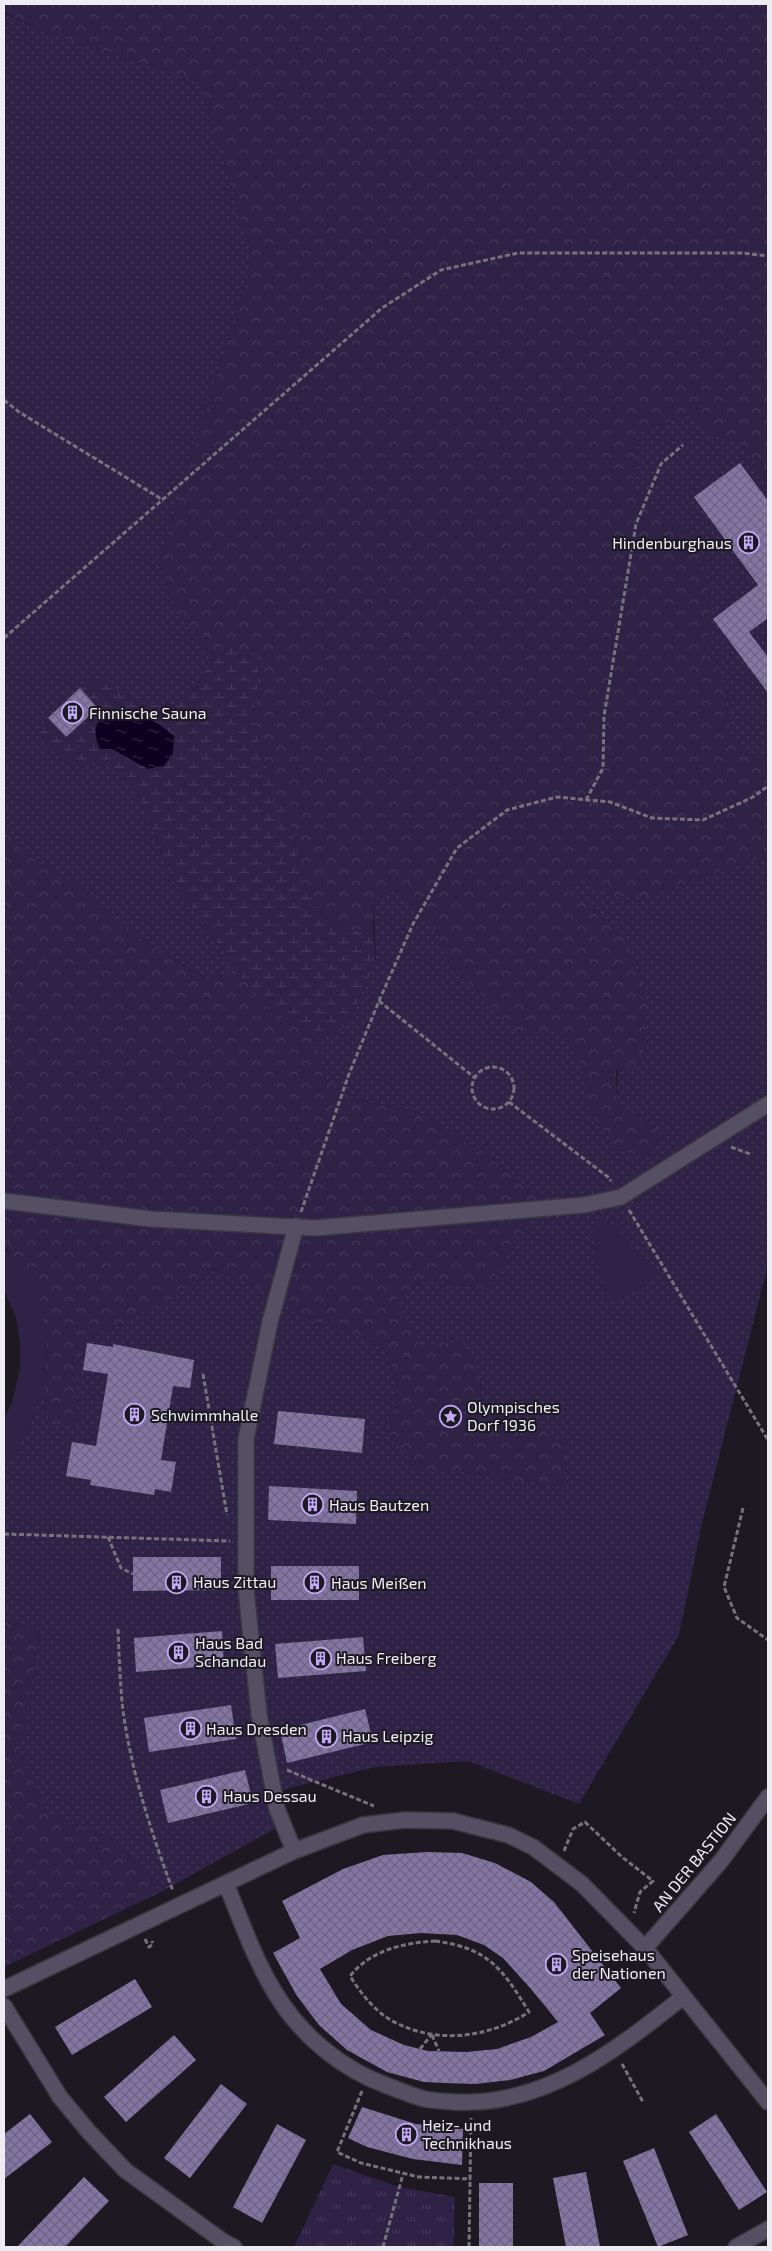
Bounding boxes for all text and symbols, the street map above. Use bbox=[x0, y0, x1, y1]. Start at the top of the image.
building icon: Hindenburghaus bbox=[736, 531, 760, 555]
place label: Hindenburghaus bbox=[612, 533, 732, 552]
building icon: Finnische Sauna bbox=[61, 701, 85, 725]
place label: Finnische Sauna bbox=[89, 703, 207, 722]
place label: Olympisches Dorf 1936 bbox=[467, 1397, 560, 1434]
building icon: Schwimmhalle bbox=[123, 1403, 147, 1427]
place icon: Olympisches Dorf 1936 bbox=[439, 1404, 463, 1428]
place label: Schwimmhalle bbox=[151, 1405, 258, 1424]
building icon: Haus Bautzen bbox=[301, 1493, 325, 1517]
place label: Haus Bautzen bbox=[329, 1495, 429, 1514]
building icon: Haus Zittau bbox=[165, 1570, 189, 1594]
building icon: Haus Meißen bbox=[303, 1571, 327, 1595]
place label: Haus Zittau bbox=[193, 1572, 276, 1591]
place label: Haus Meißen bbox=[331, 1573, 427, 1592]
place label: Haus Bad Schandau bbox=[195, 1633, 266, 1670]
building icon: Haus Bad Schandau bbox=[167, 1640, 191, 1664]
building icon: Haus Freiberg bbox=[308, 1646, 332, 1670]
place label: Haus Freiberg bbox=[336, 1648, 436, 1667]
building icon: Haus Dresden bbox=[178, 1717, 202, 1741]
place label: Haus Dresden bbox=[206, 1719, 307, 1738]
building icon: Haus Leipzig bbox=[314, 1724, 338, 1748]
place label: Haus Leipzig bbox=[342, 1726, 433, 1745]
building icon: Haus Dessau bbox=[195, 1784, 219, 1808]
place label: Haus Dessau bbox=[223, 1786, 317, 1805]
street label: AN DER BASTION bbox=[648, 1808, 739, 1915]
place label: Speisehaus der Nationen bbox=[572, 1945, 666, 1982]
building icon: Speisehaus der Nationen bbox=[544, 1952, 568, 1976]
place label: Heiz- und Technikhaus bbox=[422, 2115, 512, 2152]
building icon: Heiz- und Technikhaus bbox=[394, 2122, 418, 2146]

